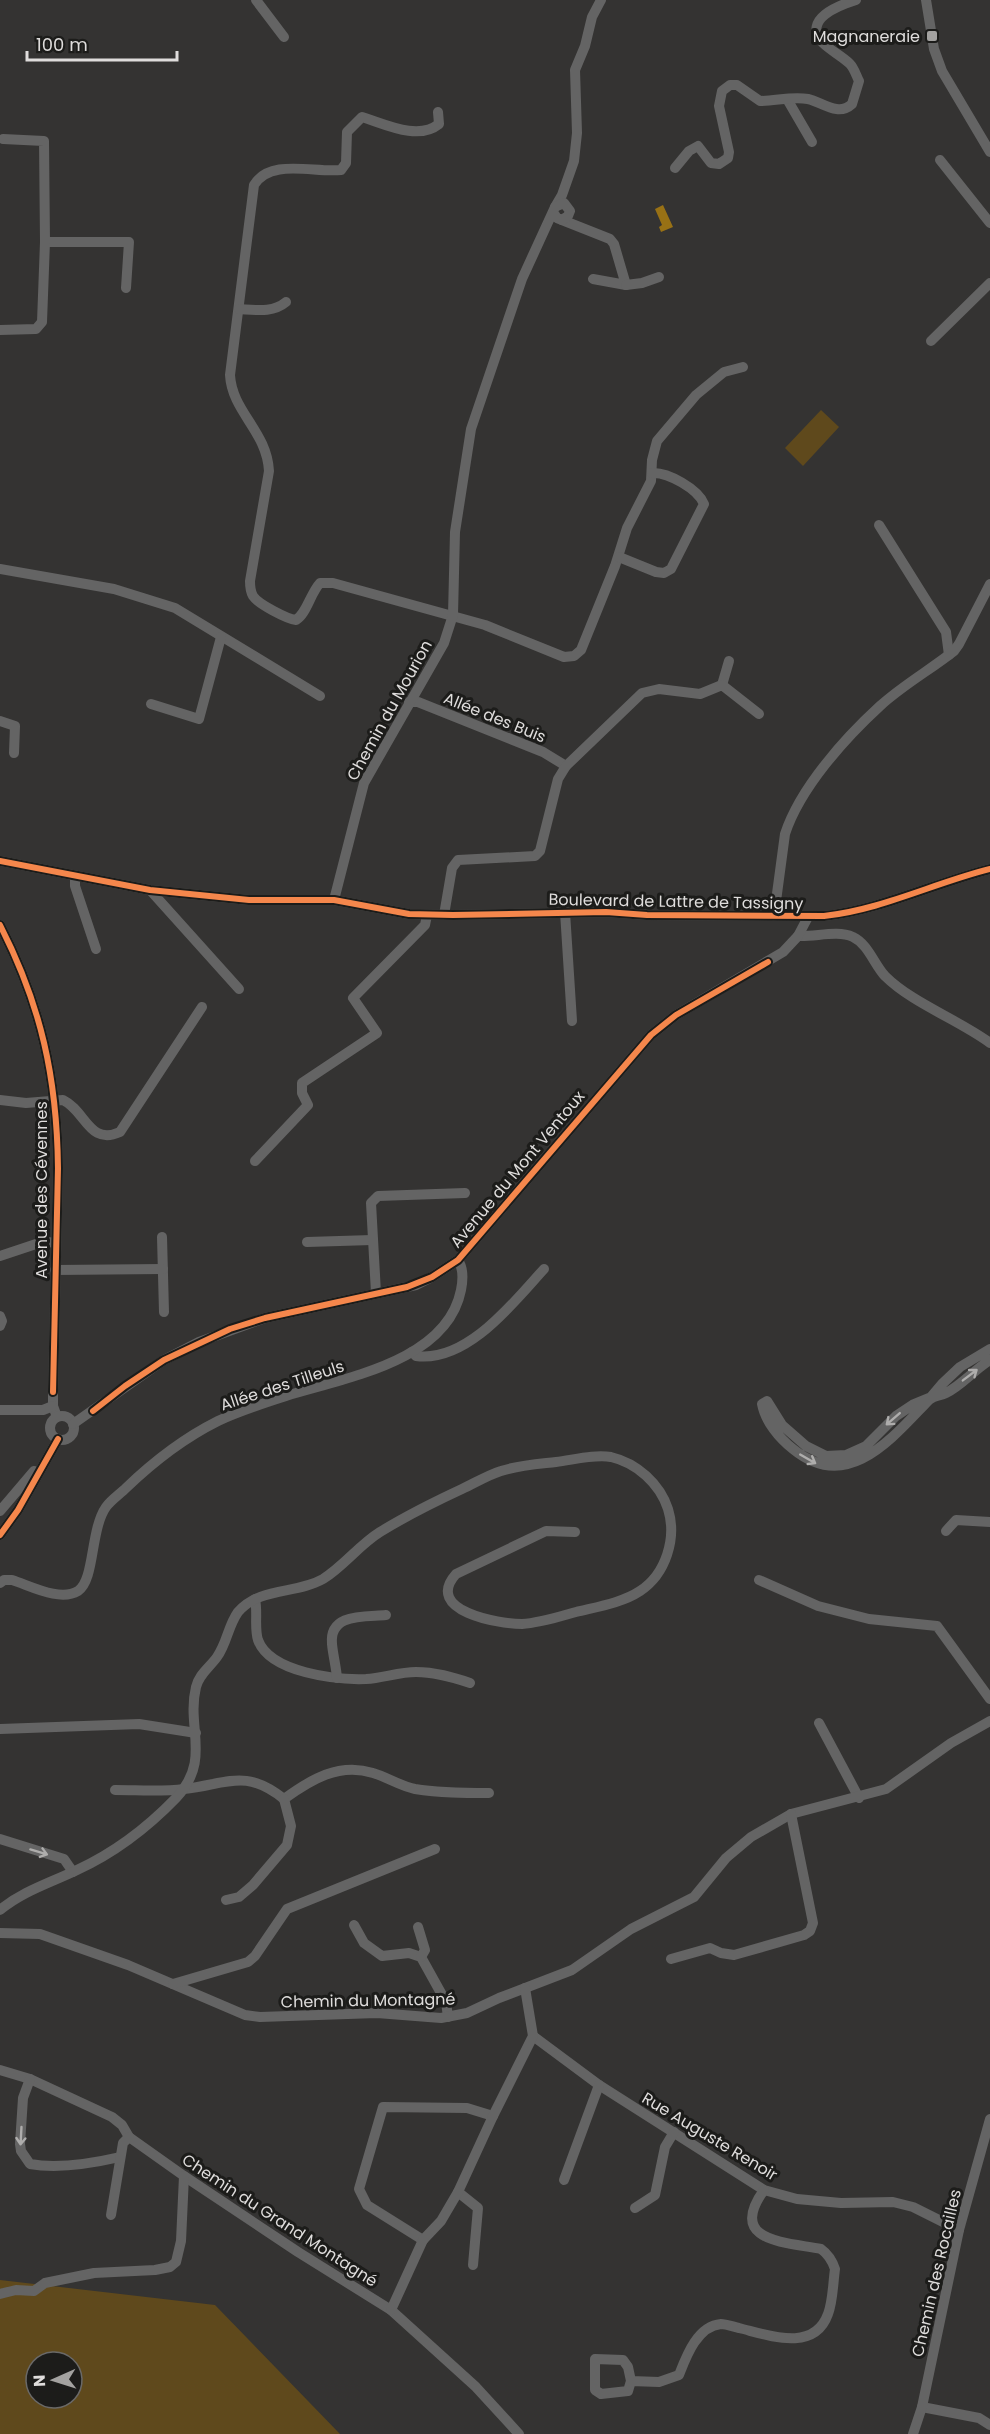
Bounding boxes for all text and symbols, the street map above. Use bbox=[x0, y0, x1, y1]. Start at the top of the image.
scale bar bbox=[27, 24, 177, 62]
place label: Magnaneraie bbox=[813, 25, 920, 48]
marker: Magnaneraie bbox=[925, 29, 939, 43]
text: 100 m bbox=[36, 32, 88, 57]
street label: Chemin du Mourion bbox=[341, 636, 438, 785]
street label: Allée des Buis bbox=[440, 686, 549, 748]
street label: Boulevard de Lattre de Tassigny bbox=[548, 888, 804, 915]
street label: Avenue du Mont Ventoux bbox=[445, 1085, 590, 1253]
street label: Avenue des Cévennes bbox=[30, 1101, 53, 1279]
street label: Allée des Tilleuls bbox=[217, 1355, 347, 1416]
one-way arrow bbox=[961, 1369, 977, 1381]
one-way arrow bbox=[885, 1413, 901, 1426]
one-way arrow bbox=[799, 1453, 816, 1465]
one-way arrow bbox=[29, 1847, 48, 1858]
street label: Chemin du Montagné bbox=[281, 1987, 456, 2014]
street label: Rue Auguste Renoir bbox=[638, 2087, 782, 2186]
one-way arrow bbox=[16, 2126, 27, 2146]
street label: Chemin du Grand Montagné bbox=[177, 2148, 382, 2293]
street label: Chemin des Rocailles bbox=[906, 2187, 967, 2359]
north arrow bbox=[24, 2350, 84, 2410]
text: N bbox=[28, 2374, 51, 2387]

